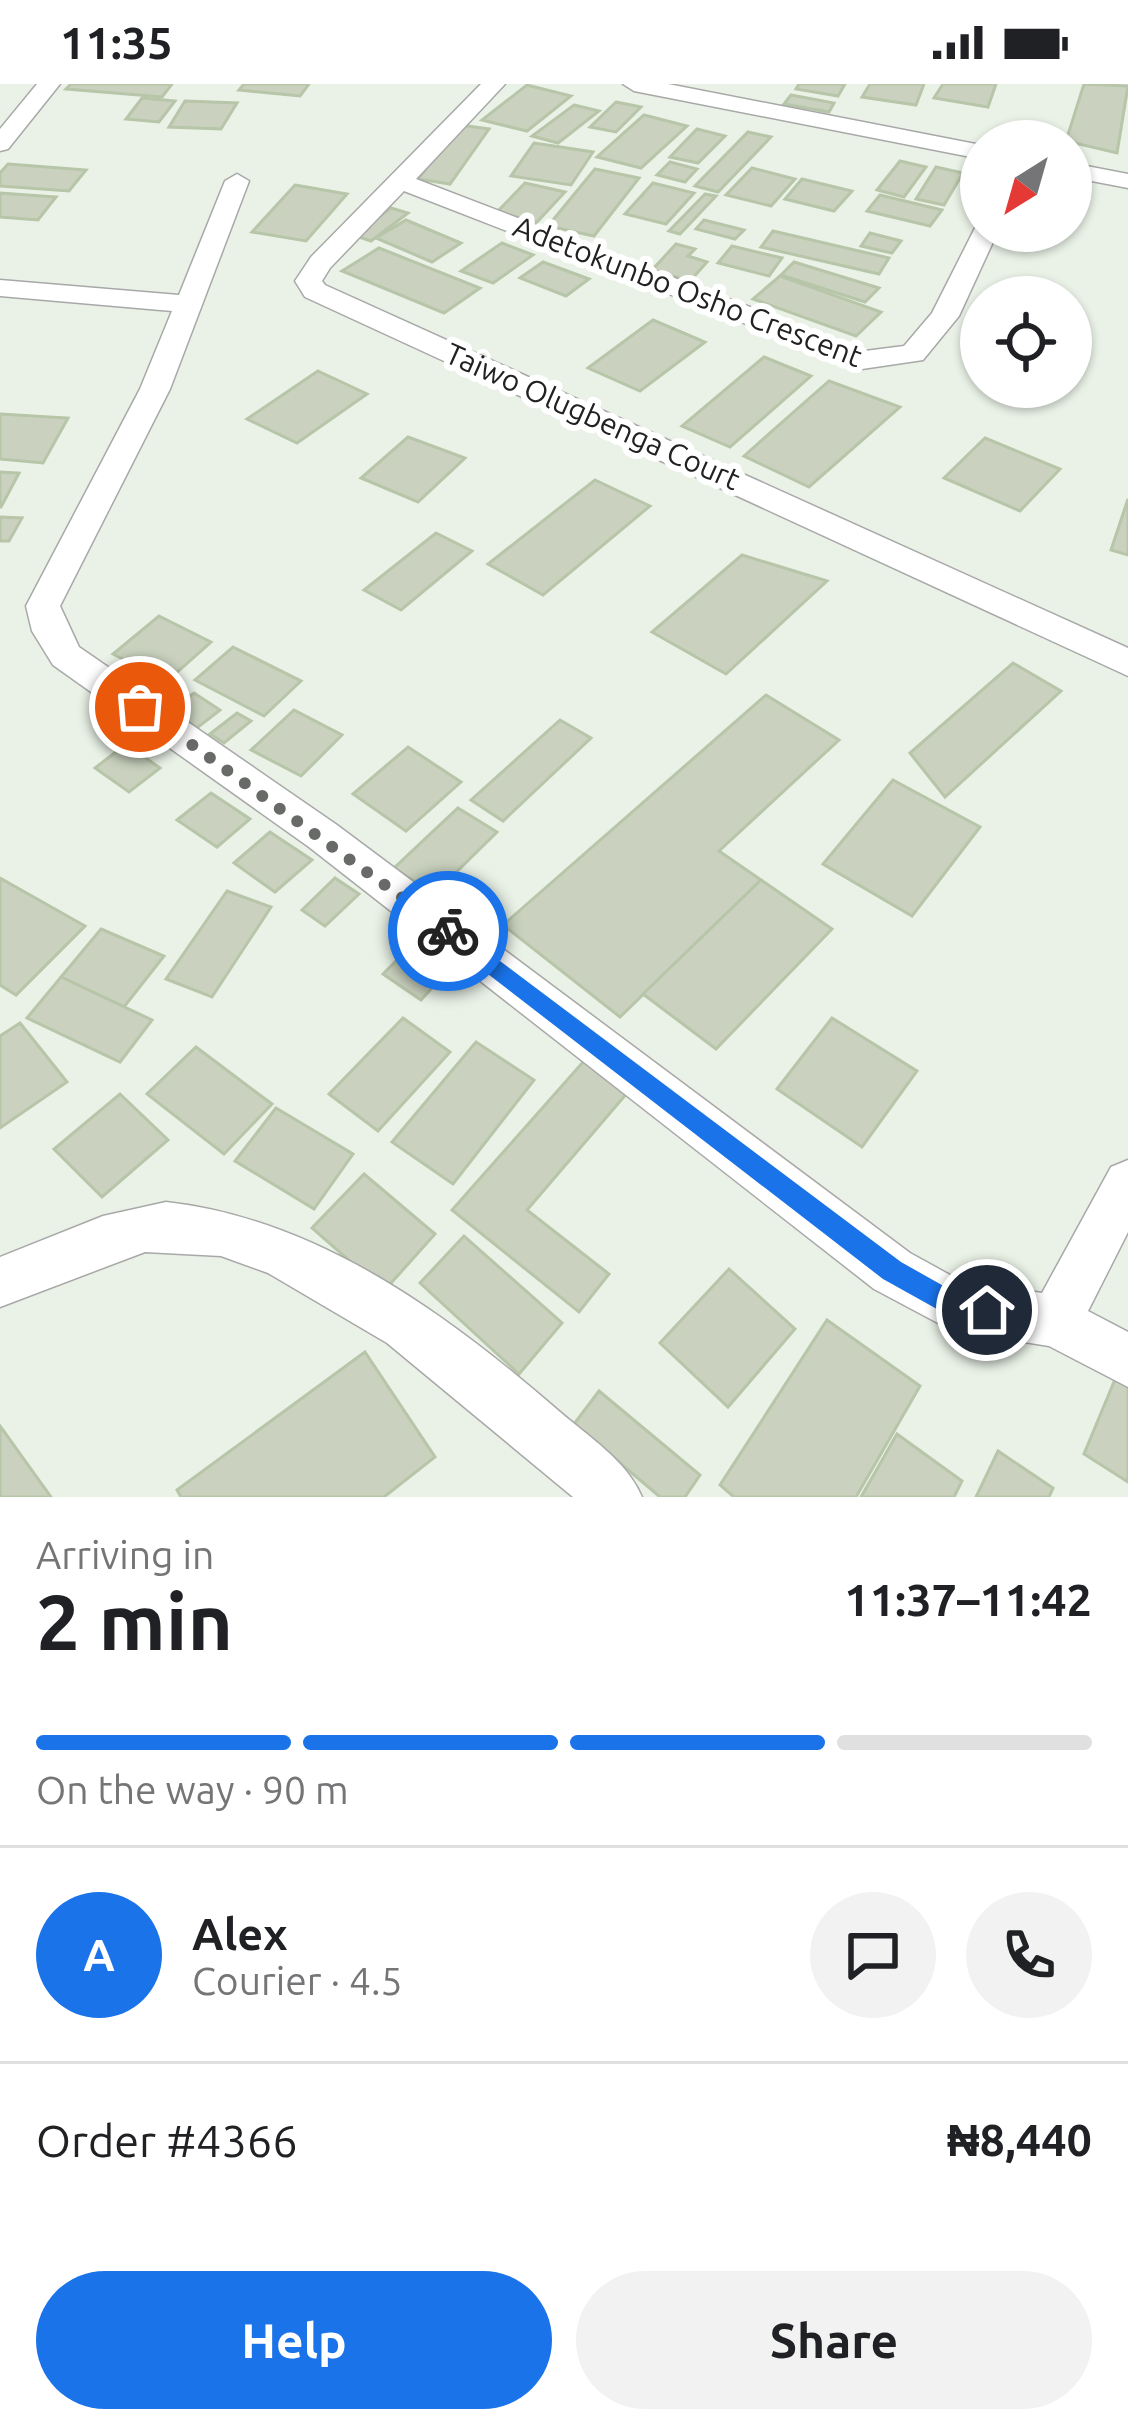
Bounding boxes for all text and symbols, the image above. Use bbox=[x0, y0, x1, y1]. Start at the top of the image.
text: 11:35 bbox=[60, 17, 173, 68]
north arrow bbox=[960, 120, 1092, 252]
map controls bbox=[960, 120, 1092, 408]
street label: Adetokunbo Osho Crescent bbox=[509, 209, 867, 373]
button: locate bbox=[960, 276, 1092, 408]
street label: Taiwo Olugbenga Court bbox=[441, 336, 746, 496]
pin bbox=[89, 656, 191, 758]
icon: bag bbox=[107, 674, 173, 740]
courier bbox=[388, 871, 508, 991]
icon: bike bbox=[415, 898, 481, 964]
pin bbox=[936, 1259, 1038, 1361]
icon: home bbox=[954, 1277, 1020, 1343]
text: Arriving in bbox=[36, 1533, 214, 1576]
text: 11:37–11:42 bbox=[844, 1574, 1092, 1625]
text: 2 min bbox=[36, 1577, 233, 1665]
text: On the way · 90 m bbox=[36, 1768, 349, 1811]
button: chat bbox=[810, 1892, 936, 2018]
button: phone bbox=[966, 1892, 1092, 2018]
text: Alex bbox=[192, 1908, 288, 1959]
text: A bbox=[83, 1929, 115, 1980]
text: Courier · 4.5 bbox=[192, 1959, 403, 2002]
text: ₦8,440 bbox=[947, 2114, 1092, 2165]
text: Order #4366 bbox=[36, 2115, 298, 2166]
button: Help bbox=[36, 2271, 552, 2409]
button: Share bbox=[576, 2271, 1092, 2409]

